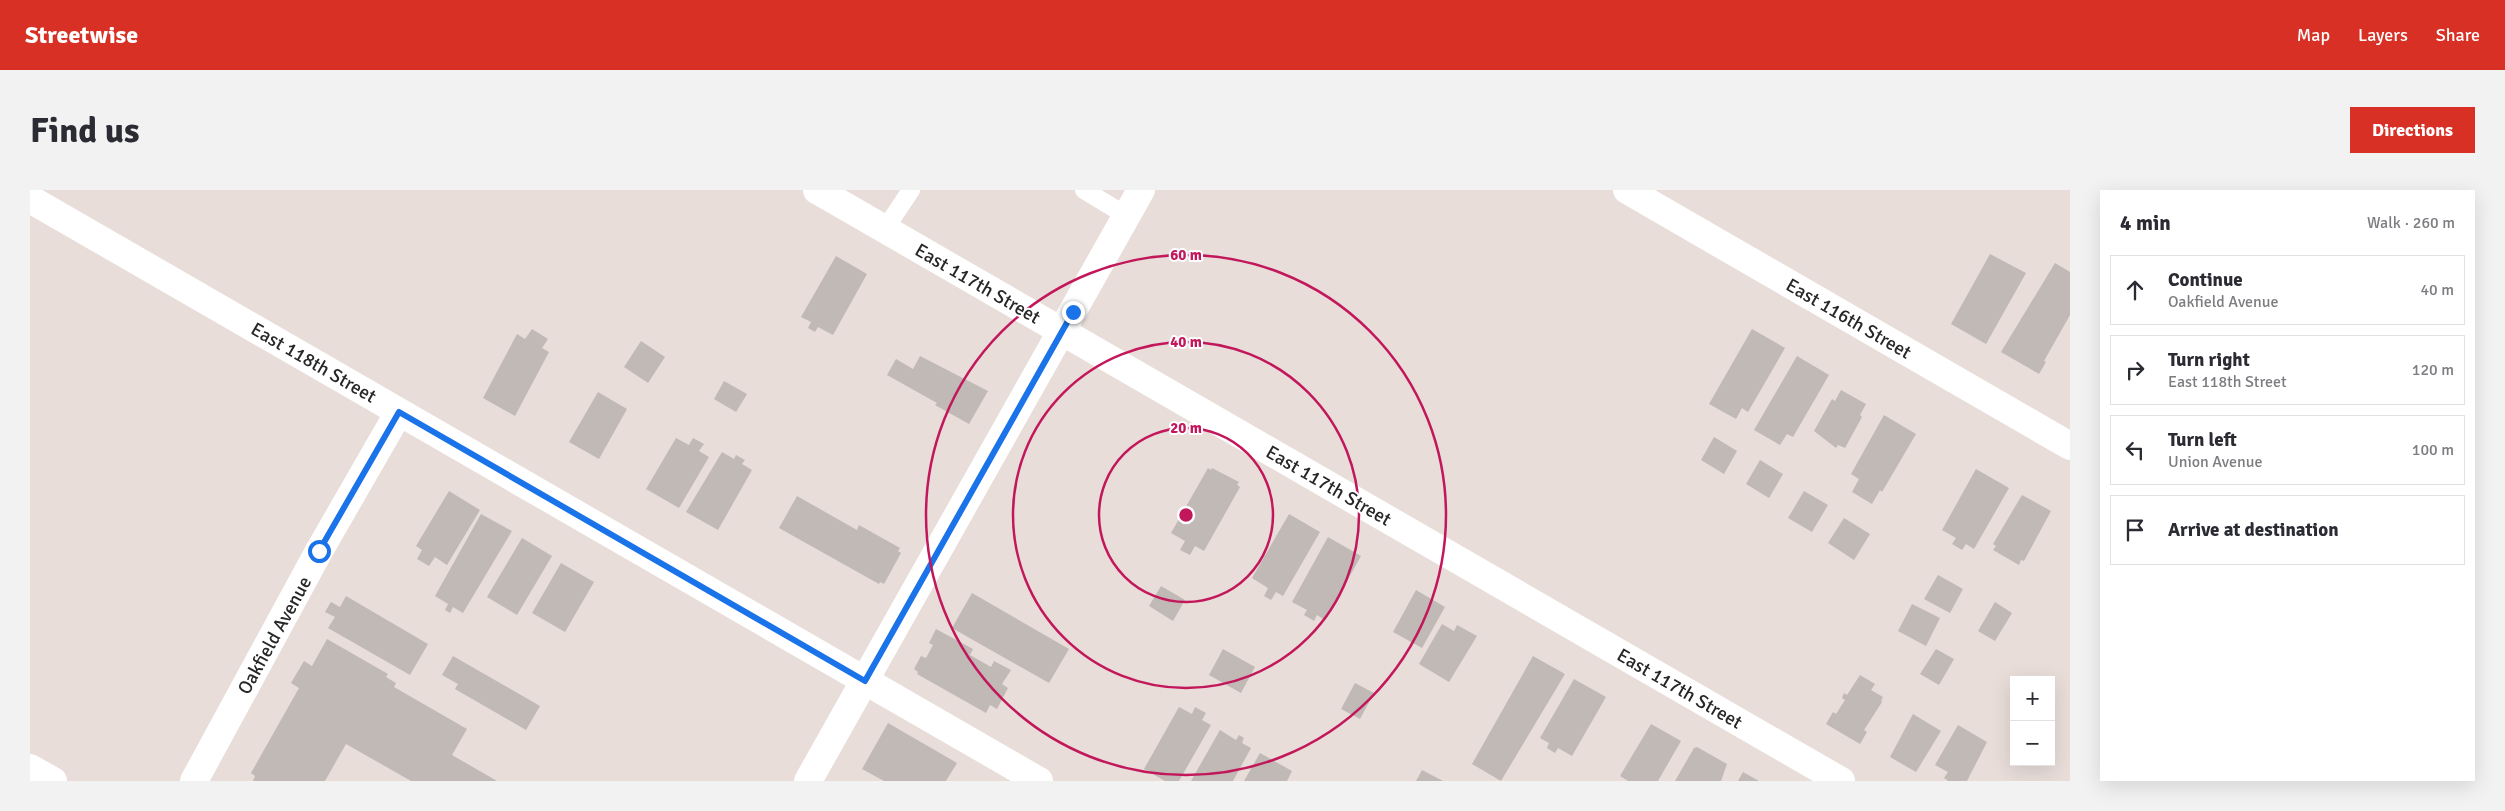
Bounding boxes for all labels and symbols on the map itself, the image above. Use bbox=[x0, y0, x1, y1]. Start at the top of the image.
street label: East 117th Street bbox=[911, 238, 1045, 330]
text: 60 m bbox=[1170, 246, 1202, 264]
street label: East 116th Street bbox=[1782, 273, 1916, 365]
route end bbox=[1062, 301, 1085, 324]
street label: East 118th Street bbox=[247, 317, 381, 409]
text: 40 m bbox=[1170, 333, 1202, 351]
text: 20 m bbox=[1170, 419, 1202, 437]
street label: East 117th Street bbox=[1262, 440, 1396, 532]
centre of rings bbox=[1177, 506, 1195, 524]
route start bbox=[308, 540, 331, 563]
street label: Oakfield Avenue bbox=[233, 572, 317, 699]
street label: East 117th Street bbox=[1613, 643, 1747, 735]

